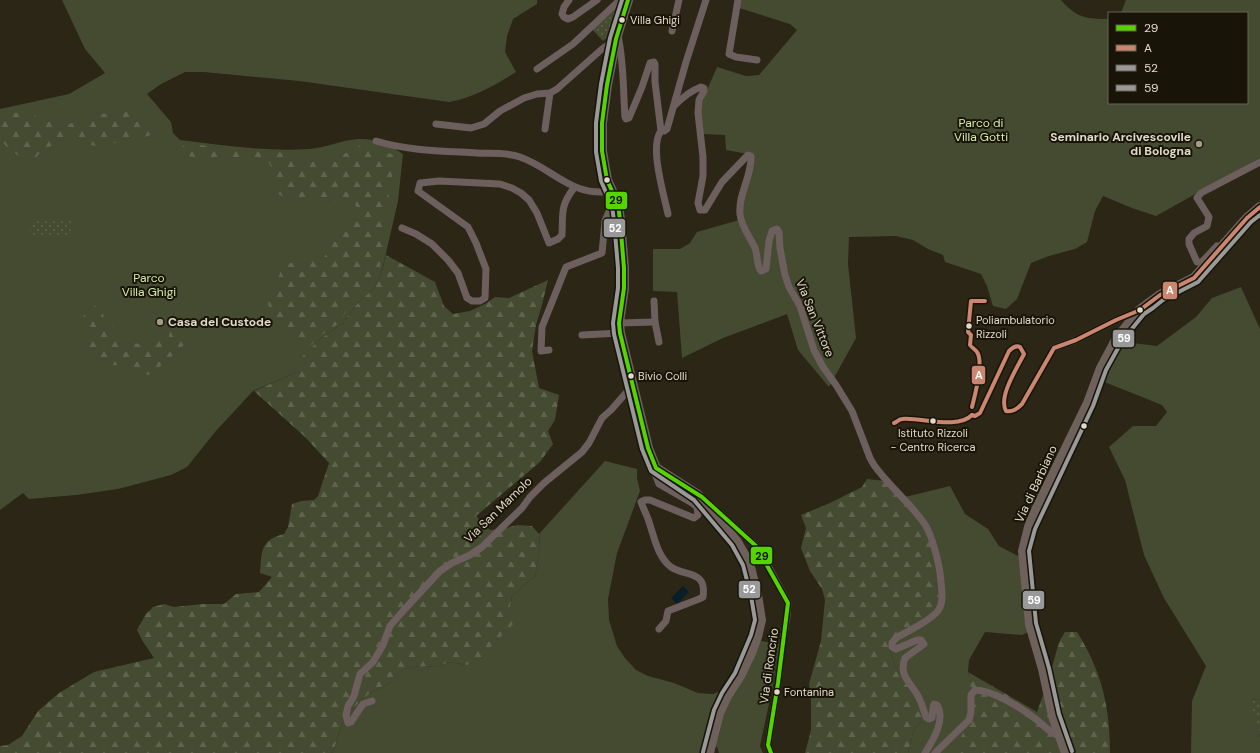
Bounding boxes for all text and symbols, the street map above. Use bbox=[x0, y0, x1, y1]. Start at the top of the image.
legend bbox=[1108, 12, 1248, 104]
place label: Villa Ghigi bbox=[630, 13, 680, 27]
marker: Villa Ghigi bbox=[617, 15, 627, 25]
text: 29 bbox=[1144, 20, 1158, 36]
text: A bbox=[1144, 40, 1152, 56]
text: 52 bbox=[1144, 60, 1158, 76]
text: 59 bbox=[1144, 80, 1159, 96]
park label: Parco di Villa Gotti bbox=[954, 115, 1008, 145]
place label: Seminario Arcivescovile di Bologna bbox=[1050, 129, 1191, 159]
marker: Seminario Arcivescovile di Bologna bbox=[1194, 139, 1204, 149]
unlabelled marker bbox=[602, 175, 612, 185]
line badge: 29 bbox=[605, 191, 628, 210]
text: 29 bbox=[609, 193, 623, 207]
line badge: 52 bbox=[603, 218, 626, 238]
text: 52 bbox=[608, 221, 622, 235]
park label: Parco Villa Ghigi bbox=[122, 270, 176, 300]
street label: Via San Vittore bbox=[792, 277, 838, 359]
line badge: A bbox=[1162, 281, 1178, 300]
text: A bbox=[1166, 283, 1174, 297]
unlabelled marker bbox=[1135, 305, 1145, 315]
place label: Poliambulatorio Rizzoli bbox=[976, 313, 1055, 341]
place label: Casa del Custode bbox=[168, 314, 271, 330]
marker: Casa del Custode bbox=[155, 317, 165, 327]
marker: Poliambulatorio Rizzoli bbox=[964, 321, 974, 331]
line badge: 59 bbox=[1112, 329, 1135, 348]
text: 59 bbox=[1117, 331, 1131, 345]
line badge: A bbox=[971, 365, 986, 385]
text: A bbox=[975, 368, 983, 382]
place label: Bivio Colli bbox=[638, 369, 687, 383]
marker: Bivio Colli bbox=[626, 371, 636, 381]
marker: Istituto Rizzoli - Centro Ricerca bbox=[928, 416, 938, 426]
unlabelled marker bbox=[1079, 421, 1089, 431]
place label: Istituto Rizzoli - Centro Ricerca bbox=[891, 426, 975, 454]
street label: Via di Barbiano bbox=[1011, 443, 1061, 525]
street label: Via San Mamolo bbox=[461, 474, 535, 546]
line badge: 29 bbox=[750, 546, 773, 565]
text: 29 bbox=[755, 549, 769, 563]
line badge: 52 bbox=[738, 580, 761, 599]
text: 52 bbox=[742, 582, 756, 596]
line badge: 59 bbox=[1022, 590, 1045, 610]
text: 59 bbox=[1027, 593, 1041, 607]
street label: Via di Roncrio bbox=[756, 627, 782, 705]
place label: Fontanina bbox=[784, 685, 834, 699]
marker: Fontanina bbox=[772, 687, 782, 697]

